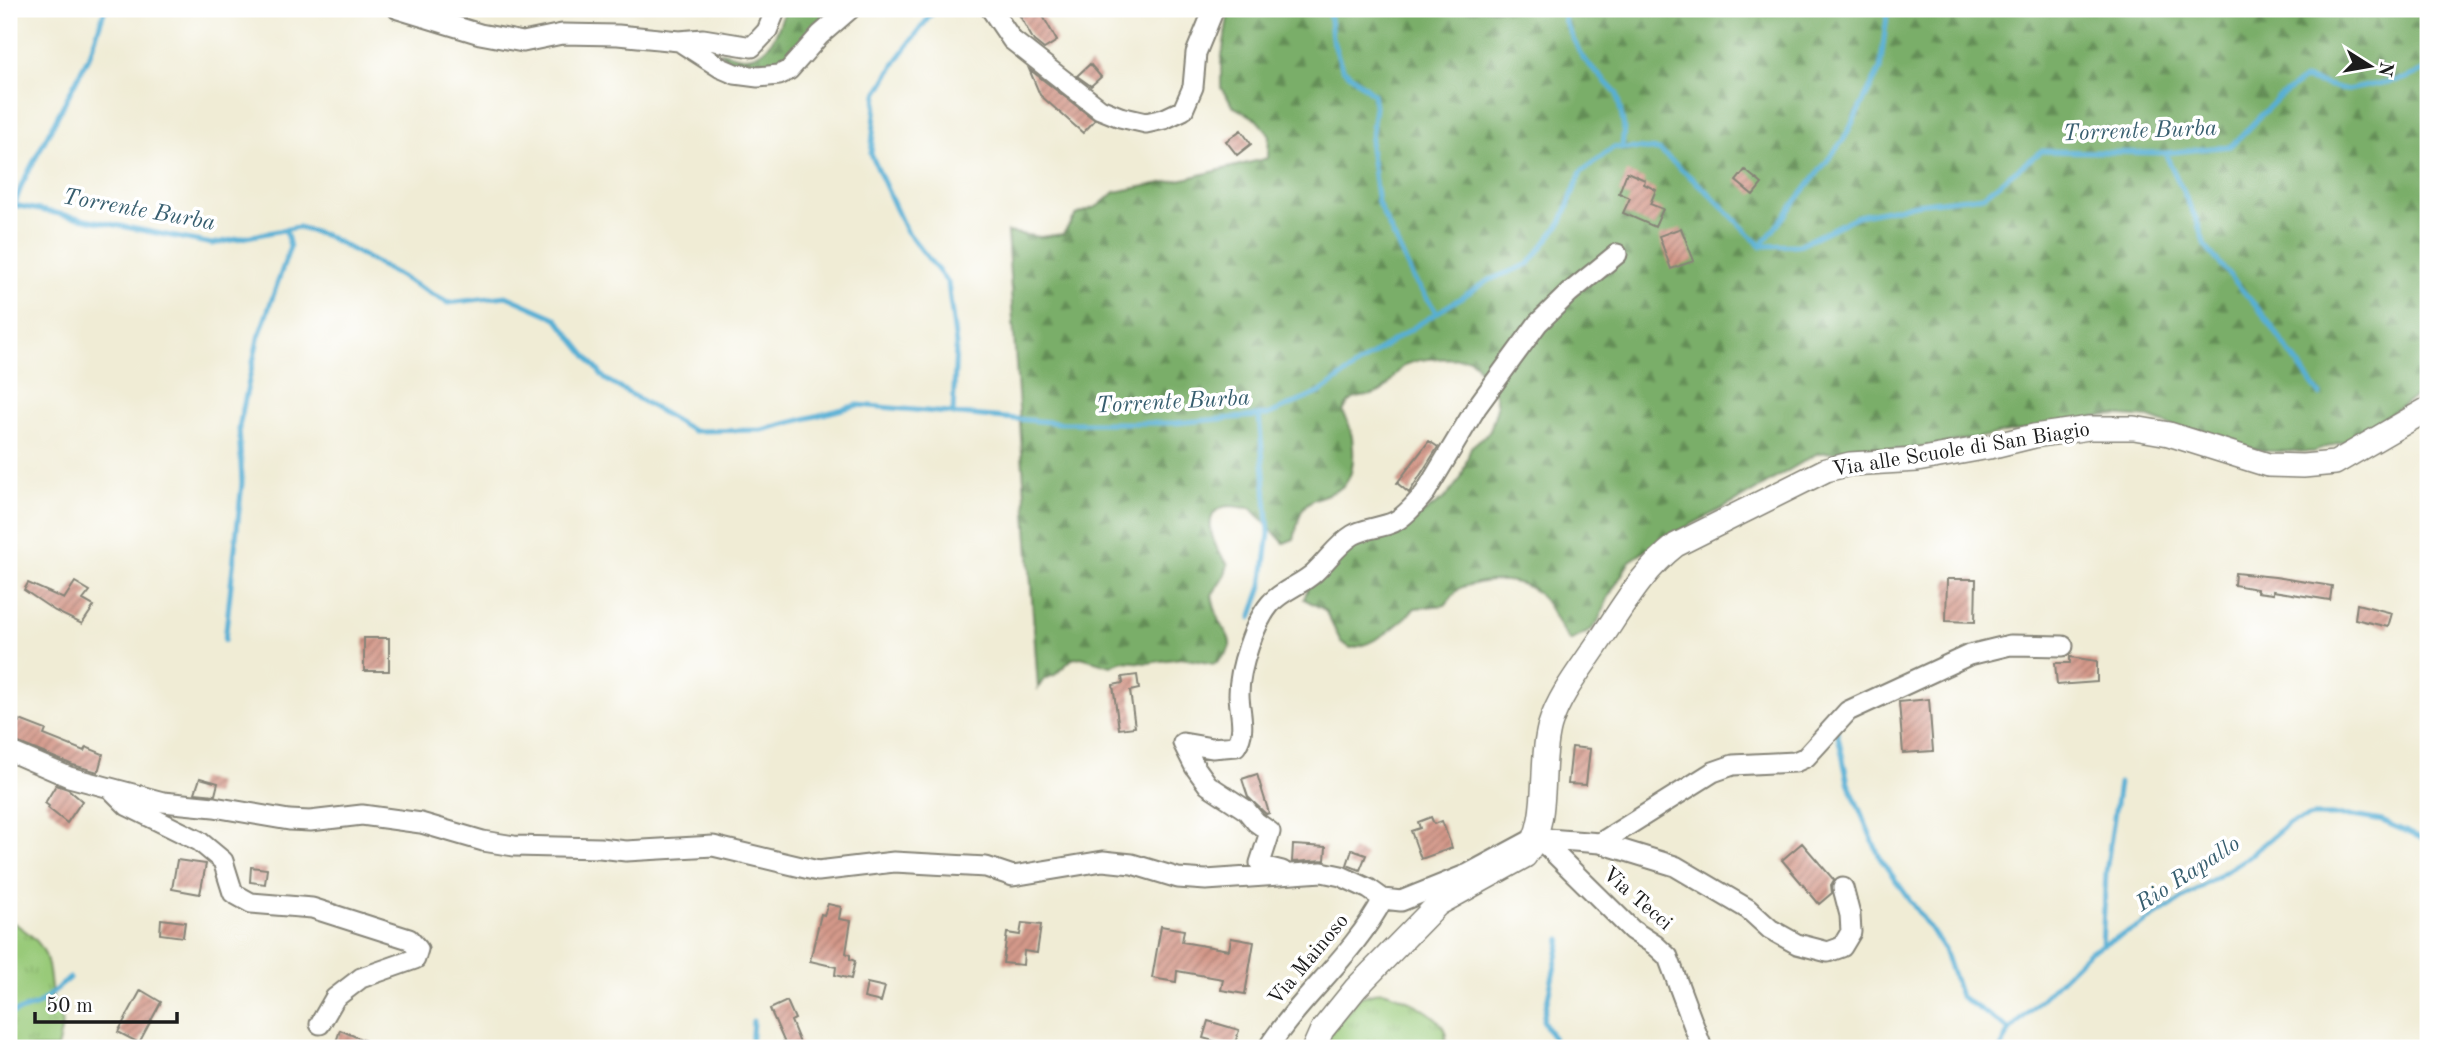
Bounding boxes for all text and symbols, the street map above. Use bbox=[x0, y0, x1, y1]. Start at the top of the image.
north arrow bbox=[2336, 32, 2406, 102]
text: N bbox=[2373, 60, 2395, 78]
water label: Torrente Burba bbox=[2062, 117, 2218, 145]
water label: Torrente Burba bbox=[61, 185, 217, 235]
water label: Torrente Burba bbox=[1095, 386, 1251, 418]
street label: Via alle Scuole di San Biagio bbox=[1831, 419, 2091, 481]
water label: Rio Rapallo bbox=[2131, 832, 2245, 917]
street label: Via Tecci bbox=[1598, 863, 1676, 935]
street label: Via Mainoso bbox=[1265, 910, 1353, 1010]
scale bar bbox=[35, 980, 177, 1024]
text: 50 m bbox=[46, 996, 93, 1017]

